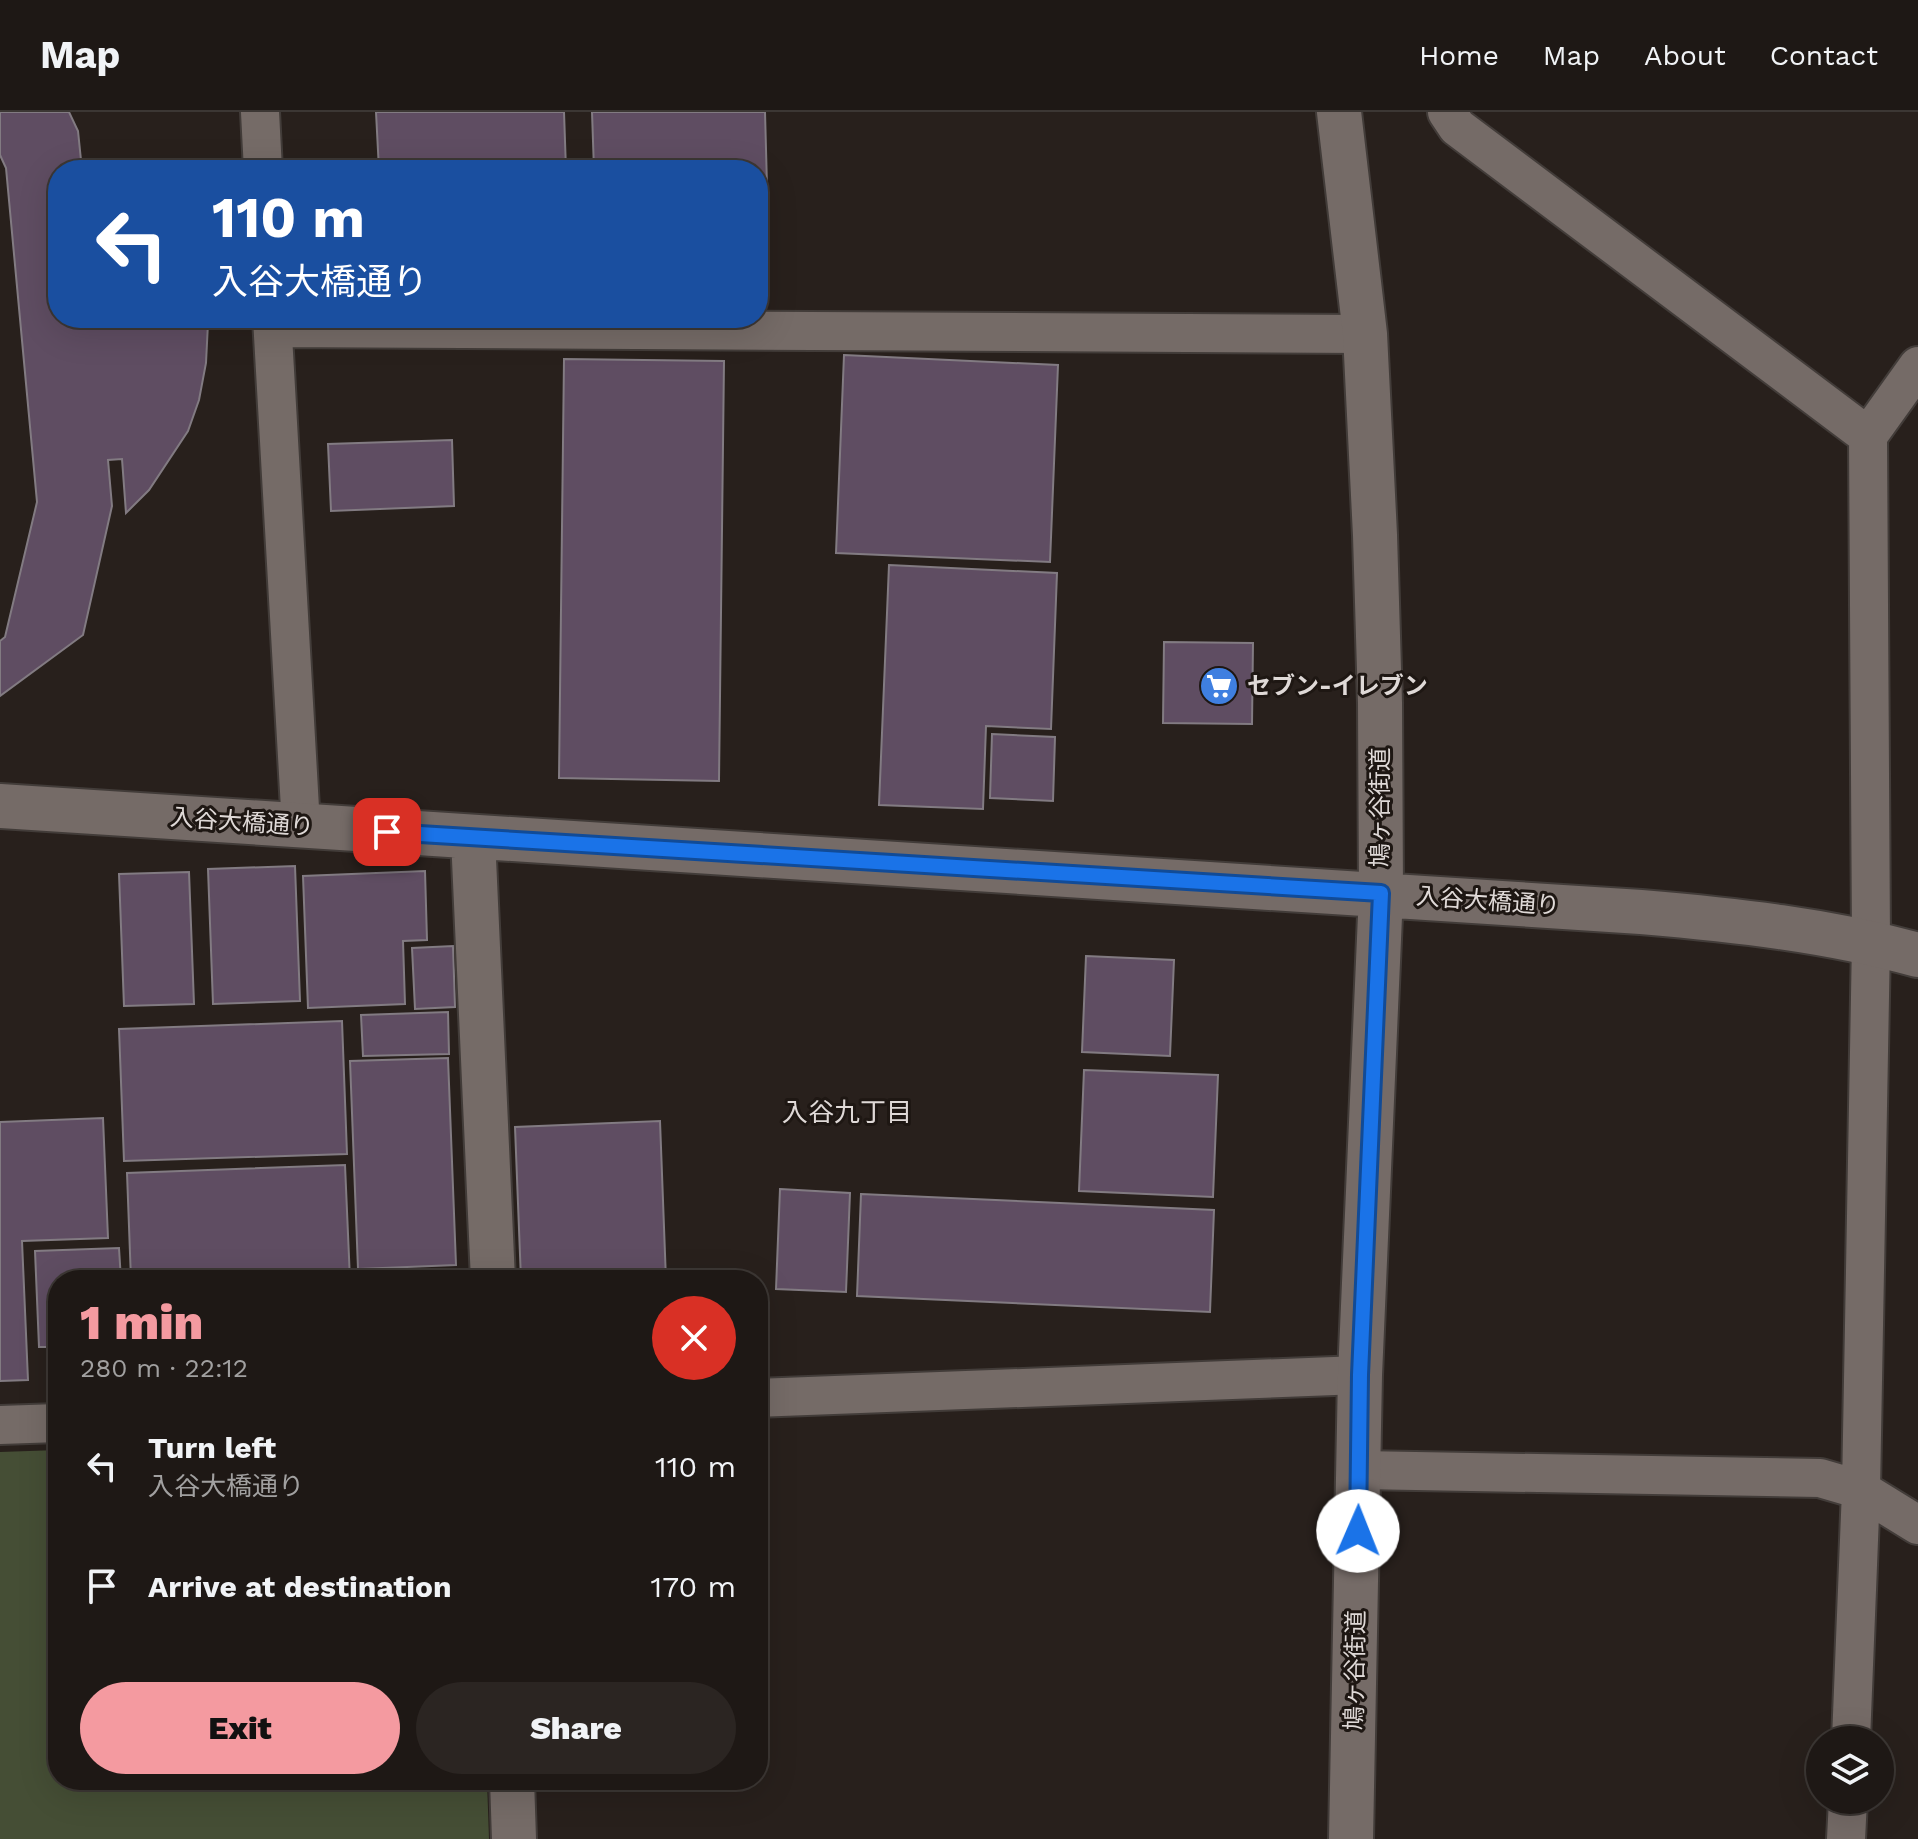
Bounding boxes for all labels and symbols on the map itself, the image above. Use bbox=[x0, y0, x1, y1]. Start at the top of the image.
supermarket icon: セブン-イレブン bbox=[1198, 665, 1240, 707]
place label: セブン-イレブン bbox=[1247, 672, 1428, 700]
street label: 鳩ヶ谷街道 bbox=[1366, 747, 1394, 867]
pin bbox=[353, 798, 421, 866]
street label: 入谷大橋通り bbox=[169, 803, 315, 841]
street label: 入谷大橋通り bbox=[1415, 882, 1561, 920]
district label: 入谷九丁目 bbox=[782, 1097, 912, 1127]
position arrow bbox=[1316, 1489, 1400, 1573]
street label: 鳩ヶ谷街道 bbox=[1340, 1610, 1370, 1730]

